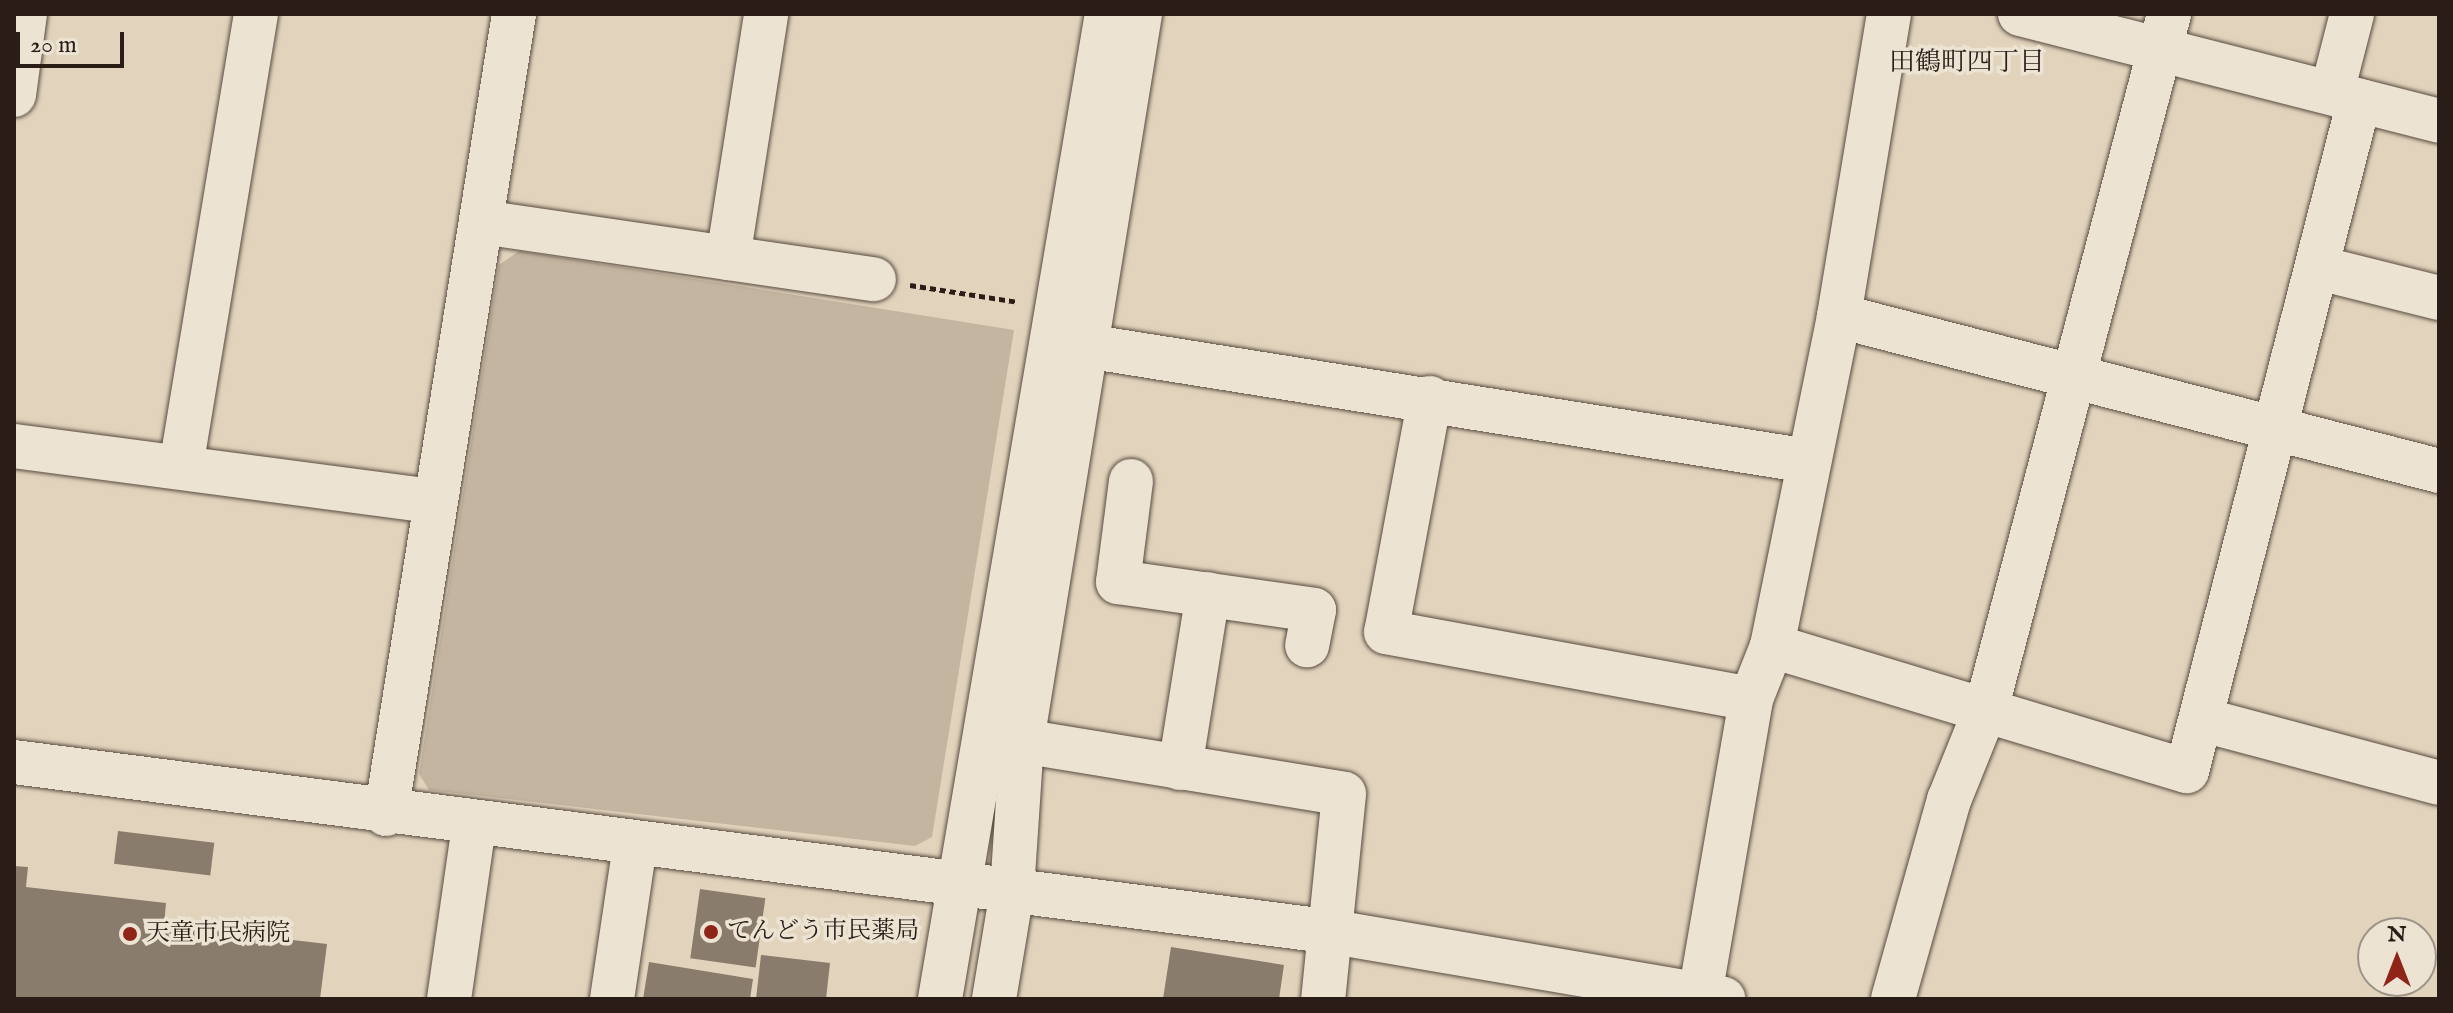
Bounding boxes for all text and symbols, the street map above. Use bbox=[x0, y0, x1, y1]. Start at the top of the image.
scale bar bbox=[20, 16, 128, 66]
text: 20 m bbox=[30, 30, 77, 61]
district label: 田鶴町四丁目 bbox=[1889, 47, 2045, 79]
north arrow bbox=[2357, 917, 2437, 997]
place label: てんどう市民薬局 bbox=[727, 918, 919, 946]
place label: 天童市民病院 bbox=[146, 920, 290, 948]
text: N bbox=[2387, 921, 2407, 949]
marker: てんどう市民薬局 bbox=[702, 923, 720, 941]
marker: 天童市民病院 bbox=[121, 925, 139, 943]

